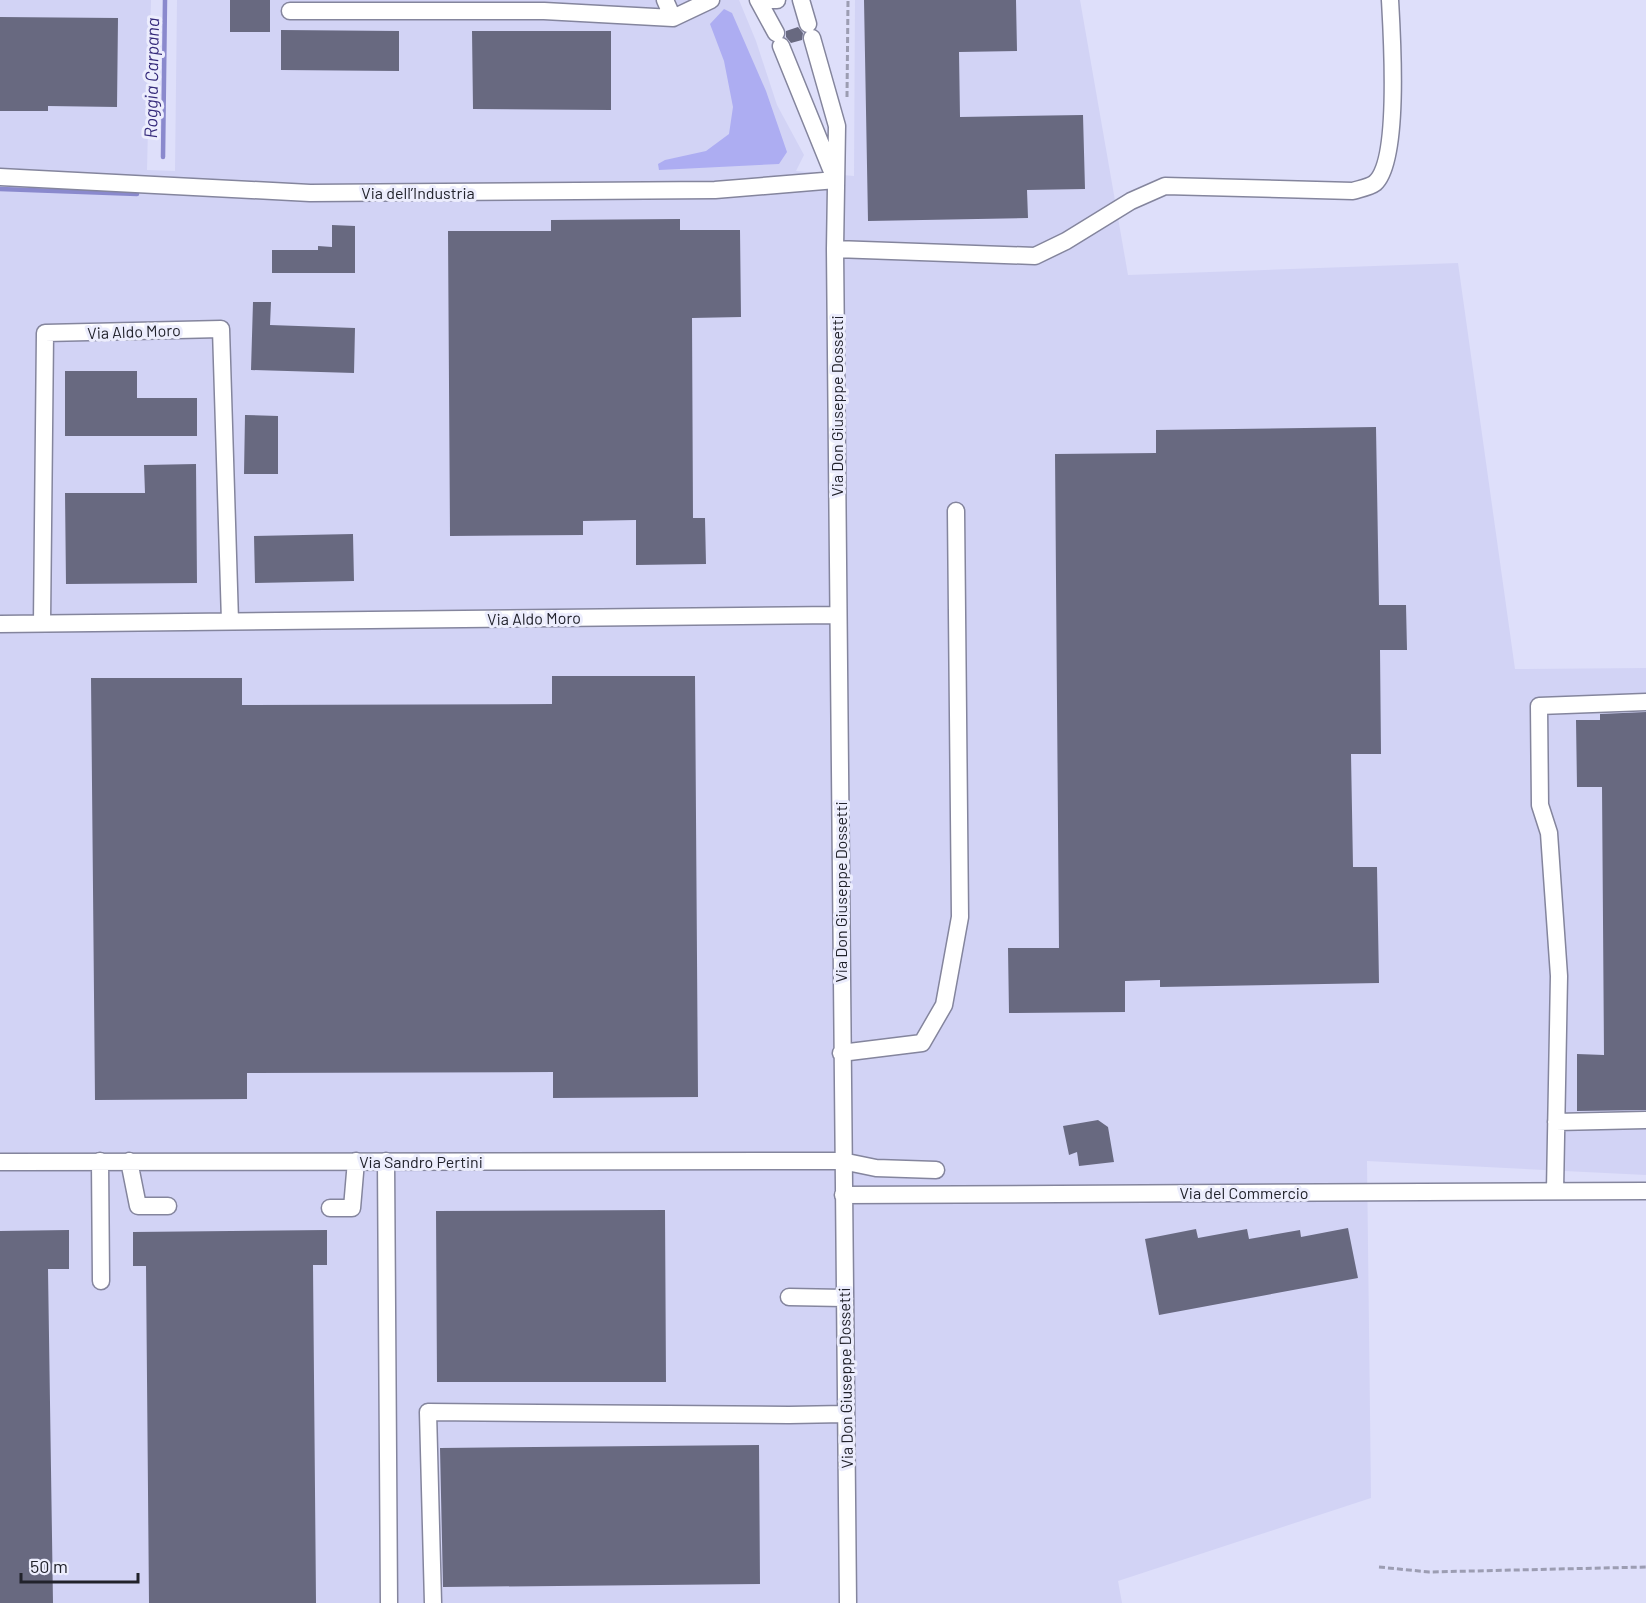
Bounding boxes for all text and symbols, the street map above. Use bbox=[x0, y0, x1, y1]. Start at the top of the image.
water label: Roggia Carpana bbox=[139, 17, 163, 139]
street label: Via dell’Industria bbox=[361, 183, 475, 202]
street label: Via Don Giuseppe Dossetti bbox=[827, 315, 846, 497]
street label: Via Aldo Moro bbox=[87, 320, 181, 342]
street label: Via Aldo Moro bbox=[487, 608, 581, 628]
street label: Via Don Giuseppe Dossetti bbox=[831, 801, 850, 983]
street label: Via Sandro Pertini bbox=[359, 1152, 483, 1171]
street label: Via del Commercio bbox=[1179, 1183, 1309, 1202]
street label: Via Don Giuseppe Dossetti bbox=[834, 1287, 856, 1469]
scale bar bbox=[21, 1546, 138, 1584]
text: 50 m bbox=[30, 1555, 68, 1577]

